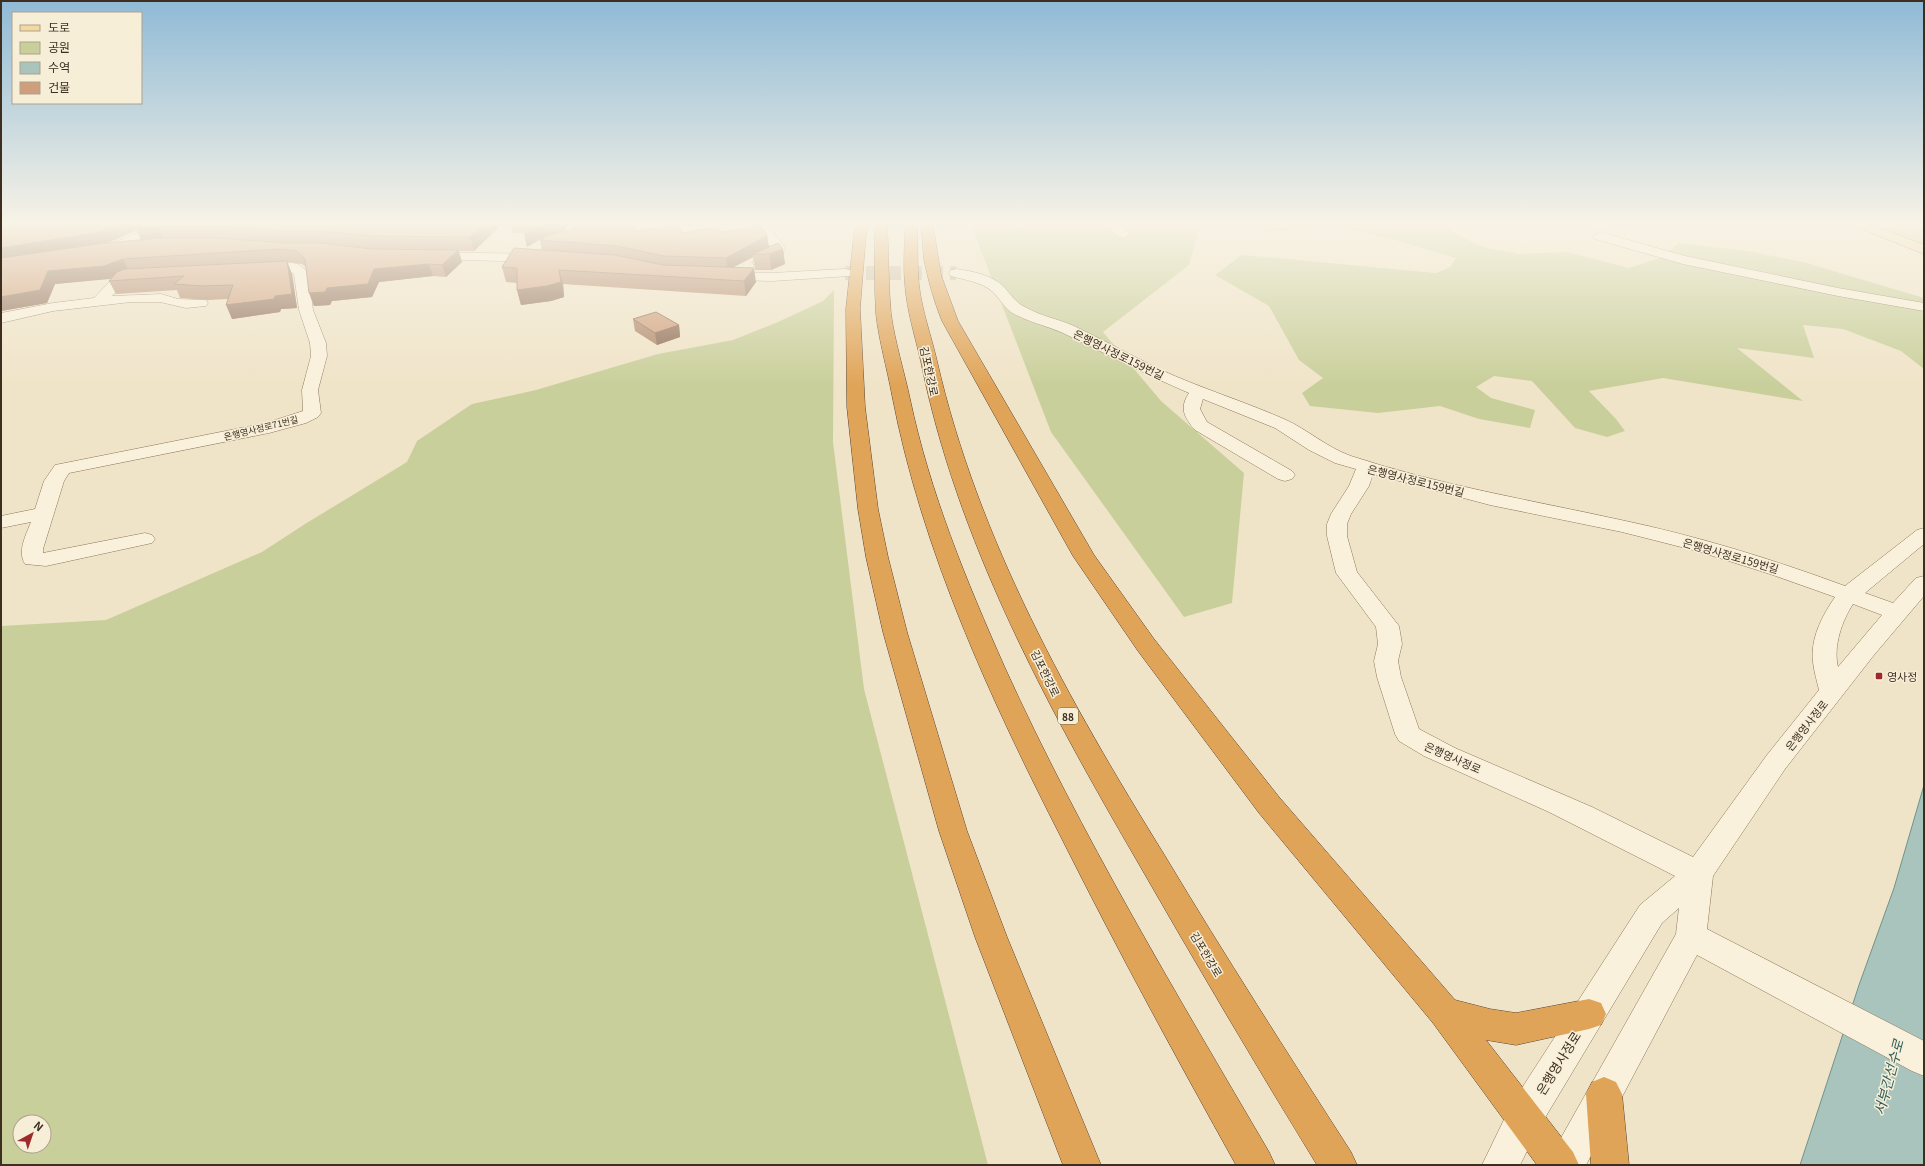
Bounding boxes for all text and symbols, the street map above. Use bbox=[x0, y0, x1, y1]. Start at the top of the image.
legend bbox=[12, 12, 142, 104]
text: 도로 bbox=[48, 18, 70, 35]
text: 공원 bbox=[48, 38, 70, 55]
text: 수역 bbox=[48, 58, 70, 75]
text: 건물 bbox=[48, 78, 70, 95]
street label: 은행영사정로159번길 bbox=[1071, 325, 1167, 383]
street label: 김포한강로 bbox=[917, 345, 943, 397]
street label: 은행영사정로71번길 bbox=[222, 412, 300, 444]
street label: 은행영사정로159번길 bbox=[1366, 460, 1466, 500]
street label: 은행영사정로159번길 bbox=[1681, 534, 1781, 576]
street label: 김포한강로 bbox=[1028, 647, 1064, 699]
place label: 영사정 bbox=[1887, 668, 1917, 684]
marker: 영사정 bbox=[1874, 671, 1884, 681]
street label: 은행영사정로 bbox=[1781, 696, 1831, 754]
road number: 88 bbox=[1058, 708, 1078, 724]
street label: 은행영사정로 bbox=[1422, 737, 1484, 777]
street label: 김포한강로 bbox=[1187, 928, 1227, 980]
street label: 은행영사정로 bbox=[1531, 1028, 1585, 1098]
water label: 서부간선수로 bbox=[1868, 1036, 1908, 1117]
north arrow bbox=[12, 1114, 52, 1154]
text: N bbox=[31, 1117, 47, 1134]

